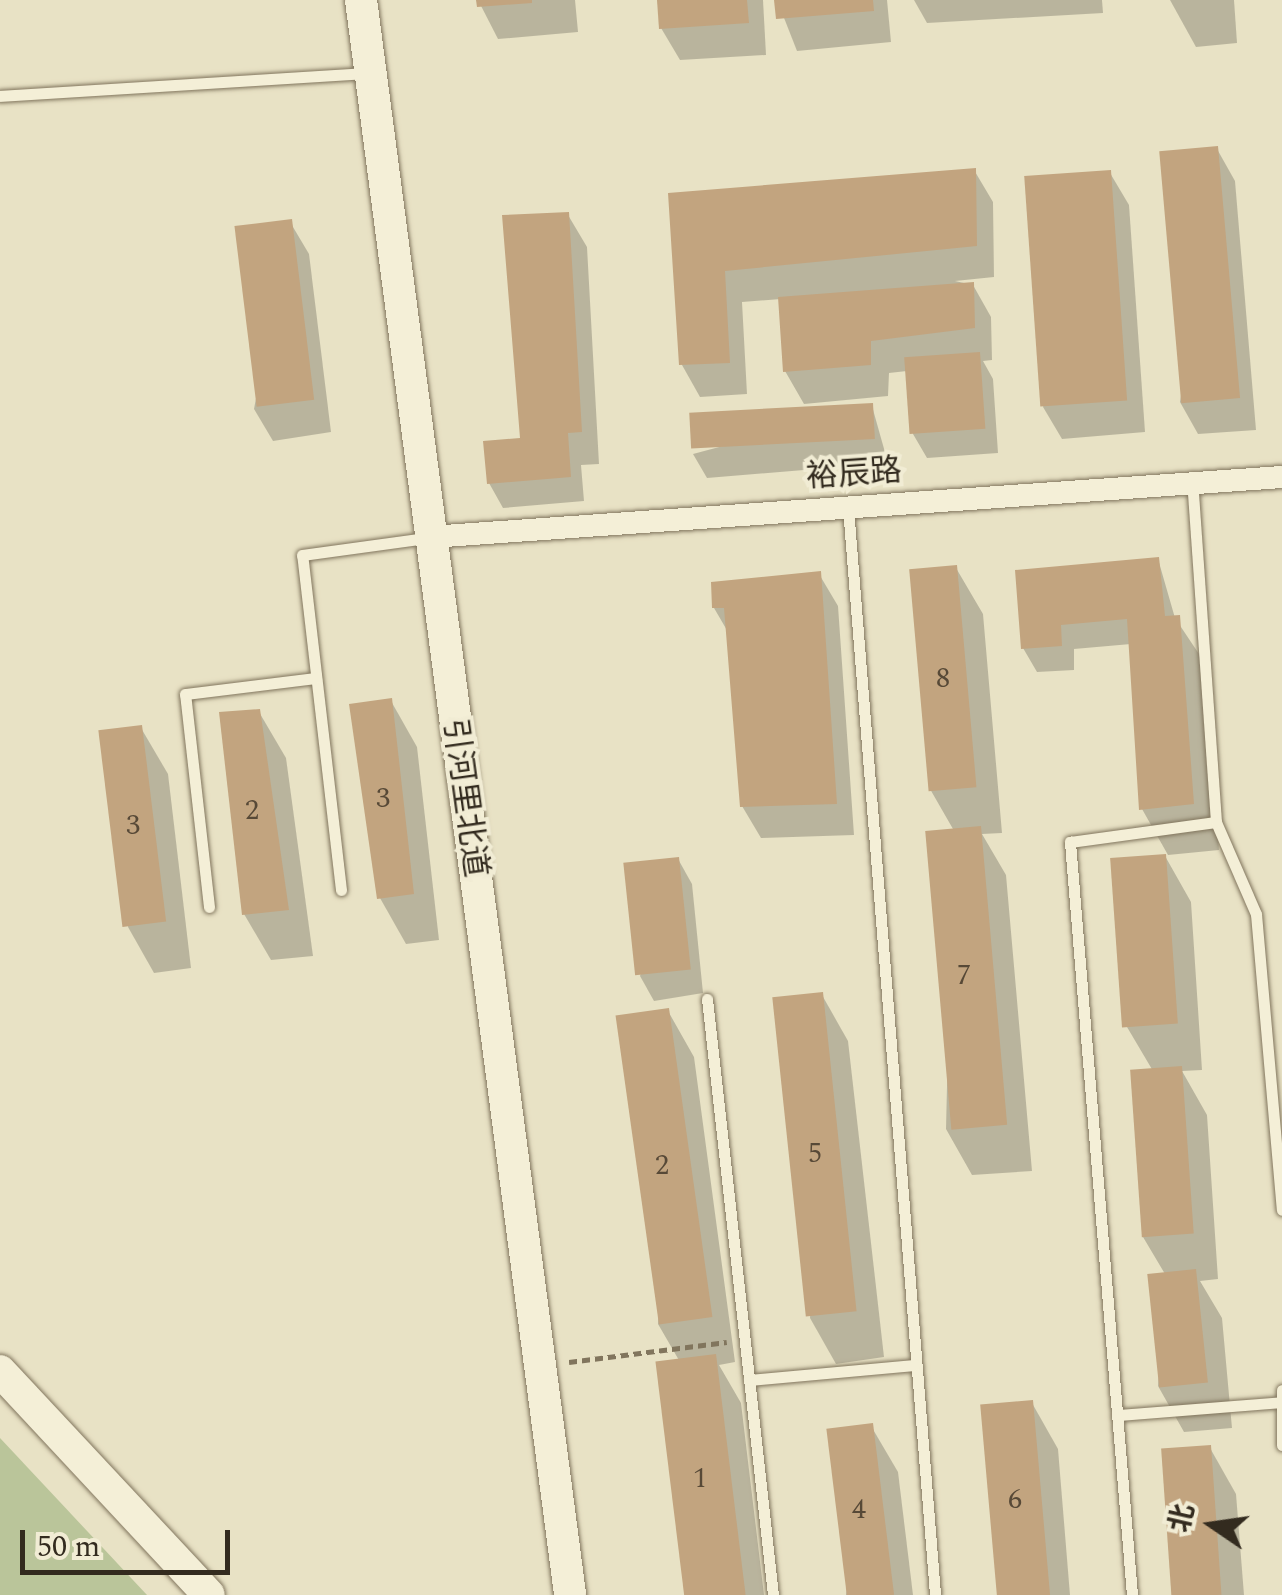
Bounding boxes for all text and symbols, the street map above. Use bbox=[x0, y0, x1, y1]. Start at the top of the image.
street label: 裕辰路 bbox=[805, 452, 903, 498]
house number: 8 bbox=[936, 662, 950, 696]
street label: 引河里北道 bbox=[434, 716, 494, 880]
house number: 3 bbox=[376, 782, 390, 816]
house number: 2 bbox=[245, 794, 259, 828]
house number: 3 bbox=[126, 809, 140, 843]
house number: 7 bbox=[957, 959, 971, 993]
house number: 5 bbox=[808, 1137, 822, 1171]
house number: 2 bbox=[655, 1149, 669, 1183]
house number: 1 bbox=[693, 1462, 707, 1496]
north arrow bbox=[1162, 1475, 1262, 1575]
house number: 6 bbox=[1008, 1483, 1022, 1517]
house number: 4 bbox=[852, 1493, 866, 1527]
text: 北 bbox=[1158, 1500, 1206, 1537]
scale bar bbox=[25, 1510, 235, 1572]
text: 50 m bbox=[37, 1524, 100, 1570]

